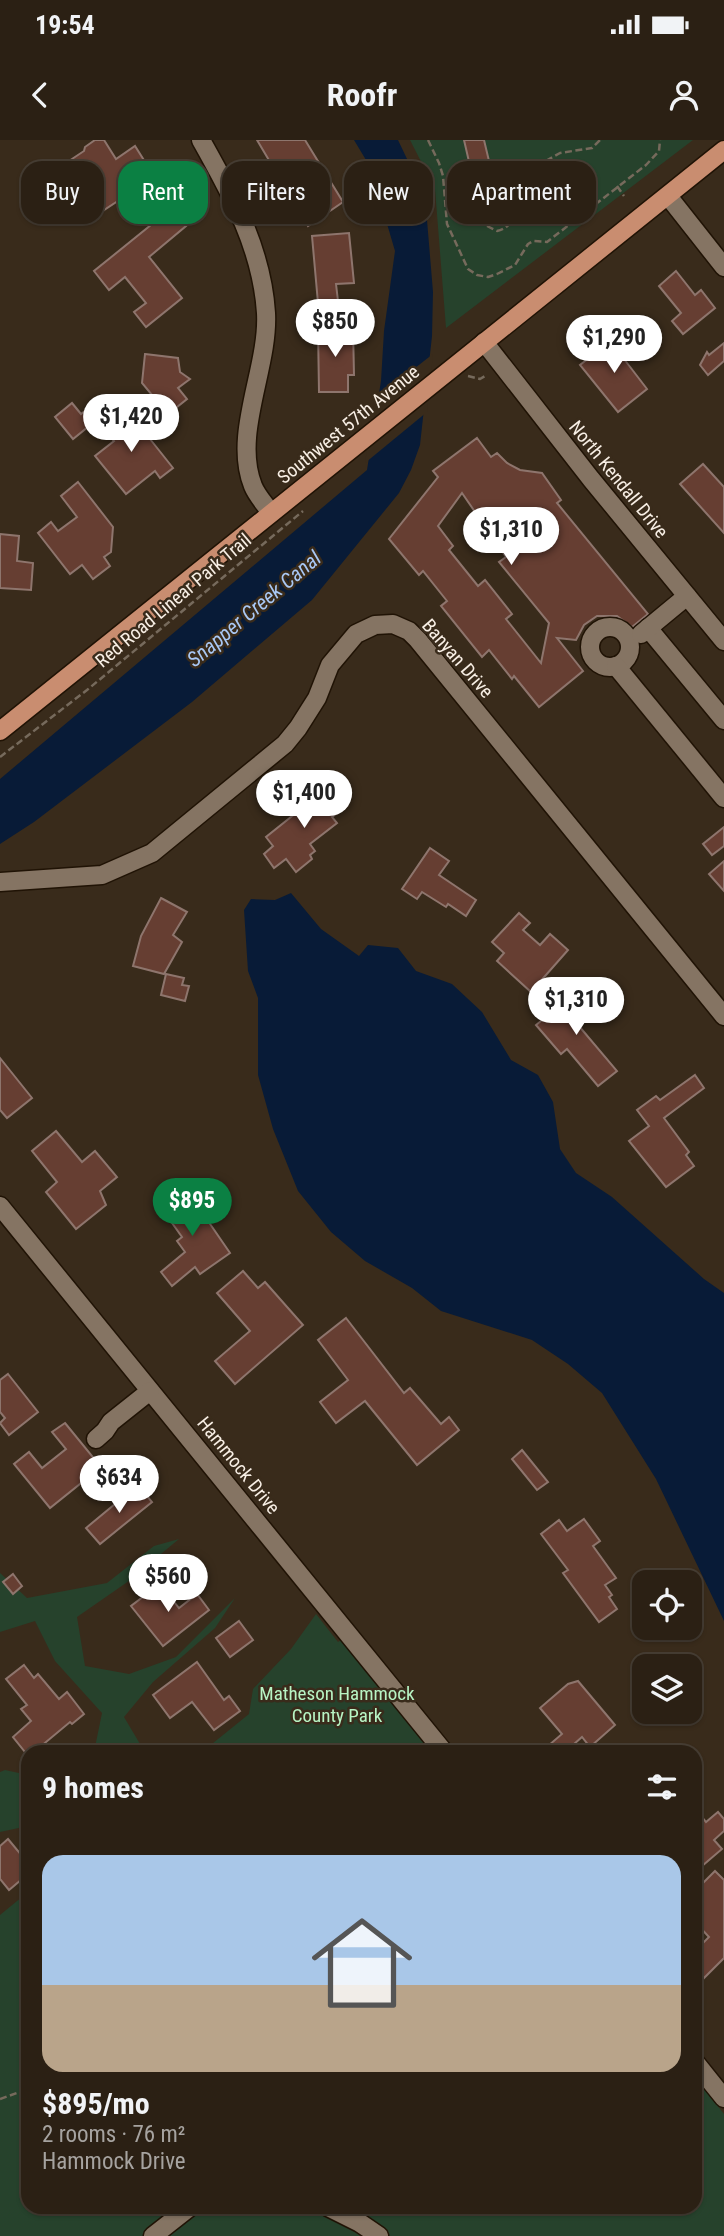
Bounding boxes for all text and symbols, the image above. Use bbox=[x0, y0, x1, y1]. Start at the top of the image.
text: 19:54 bbox=[35, 10, 95, 40]
icon: back bbox=[21, 76, 59, 114]
text: Roofr bbox=[327, 76, 397, 114]
icon: person bbox=[665, 76, 703, 114]
chip: Buy bbox=[21, 161, 104, 224]
chip: Rent bbox=[118, 161, 208, 224]
chip: Filters bbox=[222, 161, 330, 224]
chip: New bbox=[344, 161, 433, 224]
chip: Apartment bbox=[447, 161, 596, 224]
pin: $850 bbox=[294, 300, 376, 359]
text: $850 bbox=[312, 308, 358, 335]
pin: $1,290 bbox=[557, 316, 671, 375]
text: $1,290 bbox=[582, 324, 646, 351]
street label: Southwest 57th Avenue bbox=[273, 360, 424, 489]
pin: $1,420 bbox=[74, 394, 188, 454]
text: $1,420 bbox=[99, 403, 163, 430]
street label: North Kendall Drive bbox=[564, 416, 673, 543]
pin: $1,310 bbox=[454, 508, 568, 567]
text: $1,310 bbox=[479, 516, 543, 543]
street label: Red Road Linear Park Trail bbox=[91, 528, 256, 672]
water label: Snapper Creek Canal bbox=[182, 546, 326, 672]
street label: Banyan Drive bbox=[417, 614, 498, 703]
pin: $1,400 bbox=[247, 770, 361, 830]
text: $1,400 bbox=[272, 779, 336, 806]
pin: $1,310 bbox=[519, 978, 633, 1037]
text: $1,310 bbox=[544, 986, 608, 1013]
pin: $895 bbox=[151, 1178, 233, 1238]
text: $895 bbox=[169, 1187, 215, 1214]
street label: Hammock Drive bbox=[192, 1412, 285, 1519]
pin: $634 bbox=[78, 1456, 160, 1515]
text: $634 bbox=[96, 1464, 142, 1491]
pin: $560 bbox=[127, 1554, 209, 1614]
text: $560 bbox=[145, 1563, 191, 1590]
map controls bbox=[632, 1570, 702, 1724]
button: locate bbox=[632, 1570, 702, 1640]
button: layers bbox=[632, 1654, 702, 1724]
park label: Matheson Hammock County Park bbox=[259, 1682, 415, 1727]
icon: filters bbox=[643, 1768, 681, 1806]
text: 9 homes bbox=[42, 1770, 144, 1805]
icon: home bbox=[299, 1900, 425, 2026]
text: $895/mo bbox=[42, 2086, 150, 2121]
text: 2 rooms · 76 m² bbox=[42, 2121, 185, 2148]
text: Hammock Drive bbox=[42, 2148, 186, 2175]

